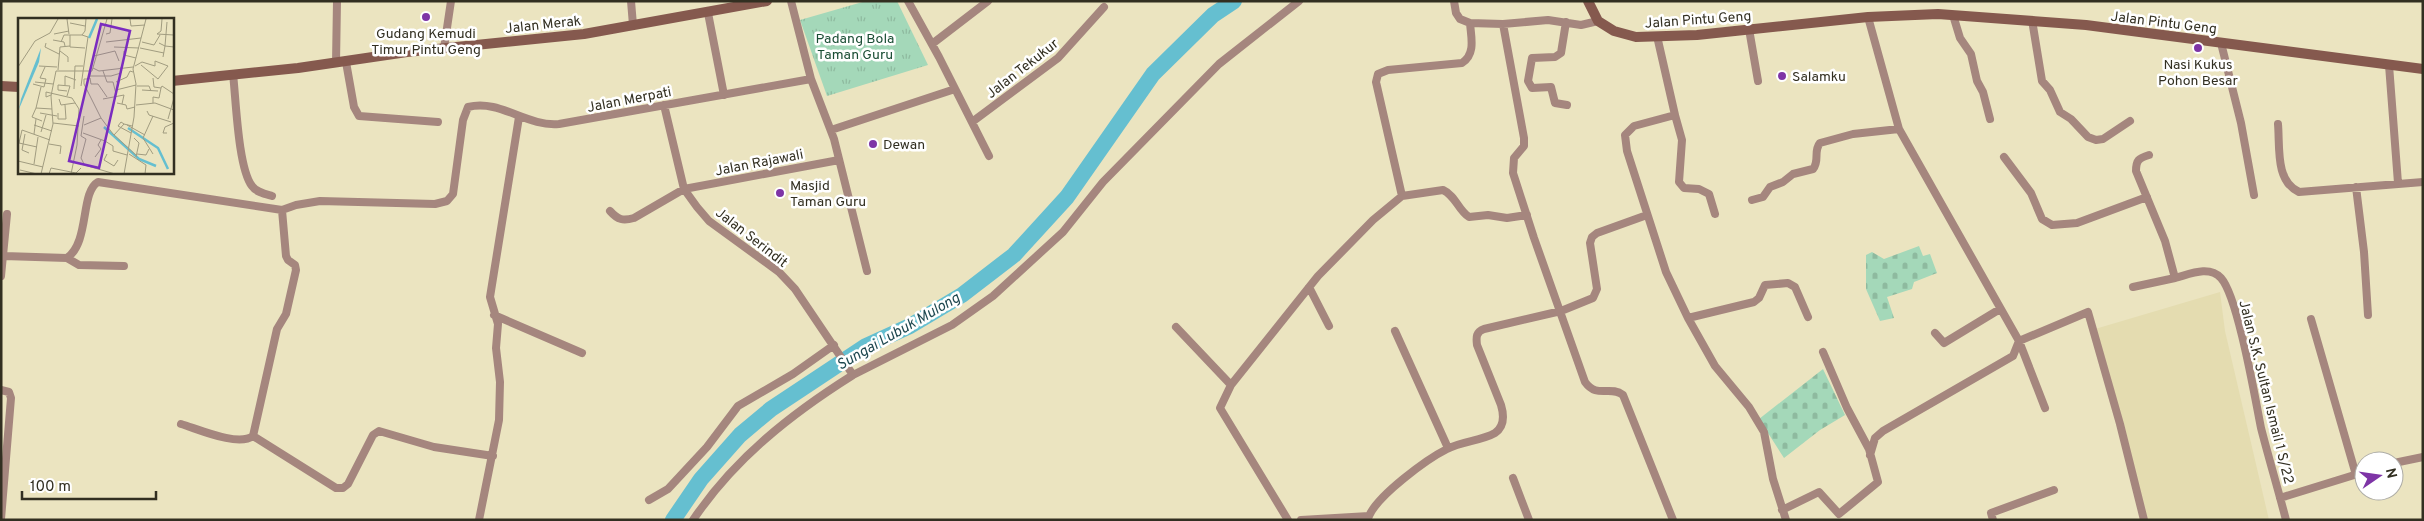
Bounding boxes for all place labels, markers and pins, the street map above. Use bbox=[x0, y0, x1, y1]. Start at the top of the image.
marker: Gudang Kemudi Timur Pintu Geng bbox=[420, 11, 432, 23]
place label: Gudang Kemudi Timur Pintu Geng bbox=[371, 26, 481, 59]
marker: Nasi Kukus Pohon Besar bbox=[2192, 42, 2204, 54]
place label: Nasi Kukus Pohon Besar bbox=[2158, 57, 2238, 90]
place label: Salamku bbox=[1792, 69, 1846, 86]
marker: Salamku bbox=[1776, 70, 1788, 82]
place label: Dewan bbox=[883, 137, 925, 154]
marker: Dewan bbox=[867, 138, 879, 150]
place label: Masjid Taman Guru bbox=[790, 178, 866, 211]
marker: Masjid Taman Guru bbox=[774, 187, 786, 199]

